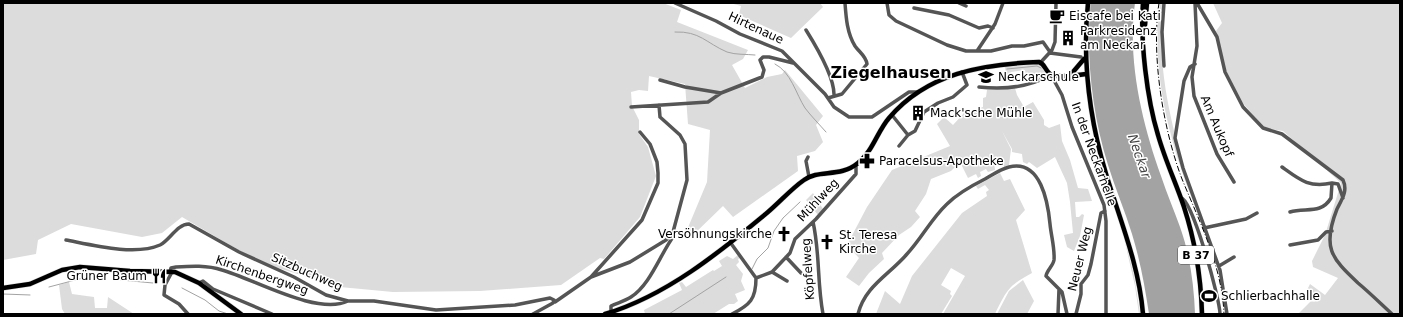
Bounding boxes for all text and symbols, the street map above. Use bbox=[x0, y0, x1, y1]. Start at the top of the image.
cafe icon: Eiscafe bei Kati bbox=[1048, 7, 1066, 25]
street label: Hirtenaue bbox=[726, 9, 786, 47]
place label: Eiscafe bei Kati bbox=[1069, 9, 1161, 23]
place label: Parkresidenz am Neckar bbox=[1080, 24, 1156, 52]
building icon: Parkresidenz am Neckar bbox=[1059, 29, 1077, 47]
district label: Ziegelhausen bbox=[830, 63, 952, 82]
school or university icon: Neckarschule bbox=[977, 68, 995, 86]
place label: Neckarschule bbox=[998, 70, 1079, 84]
street label: Am Aukopf bbox=[1198, 93, 1236, 159]
street label: In der Neckarhelle bbox=[1069, 100, 1119, 208]
building icon: Mack'sche Mühle bbox=[909, 104, 927, 122]
place label: Mack'sche Mühle bbox=[930, 106, 1033, 120]
water label: Neckar bbox=[1125, 132, 1155, 182]
pharmacy icon: Paracelsus-Apotheke bbox=[858, 152, 876, 170]
place label: Paracelsus-Apotheke bbox=[879, 154, 1004, 168]
street label: Mühlweg bbox=[795, 176, 841, 224]
church icon: Versöhnungskirche bbox=[775, 225, 793, 243]
street label: Neuer Weg bbox=[1065, 225, 1095, 293]
place label: Versöhnungskirche bbox=[658, 227, 772, 241]
place label: St. Teresa Kirche bbox=[839, 228, 897, 256]
church icon: St. Teresa Kirche bbox=[818, 233, 836, 251]
street label: Köpfelweg bbox=[799, 238, 817, 300]
road number: B 37 bbox=[1178, 246, 1214, 264]
street label: Sitzbuchweg bbox=[269, 250, 345, 294]
street label: Kirchenbergweg bbox=[214, 253, 310, 297]
restaurant icon: Grüner Baum bbox=[150, 267, 168, 285]
place label: Grüner Baum bbox=[67, 269, 147, 283]
sports icon: Schlierbachhalle bbox=[1200, 287, 1218, 305]
place label: Schlierbachhalle bbox=[1221, 289, 1320, 303]

